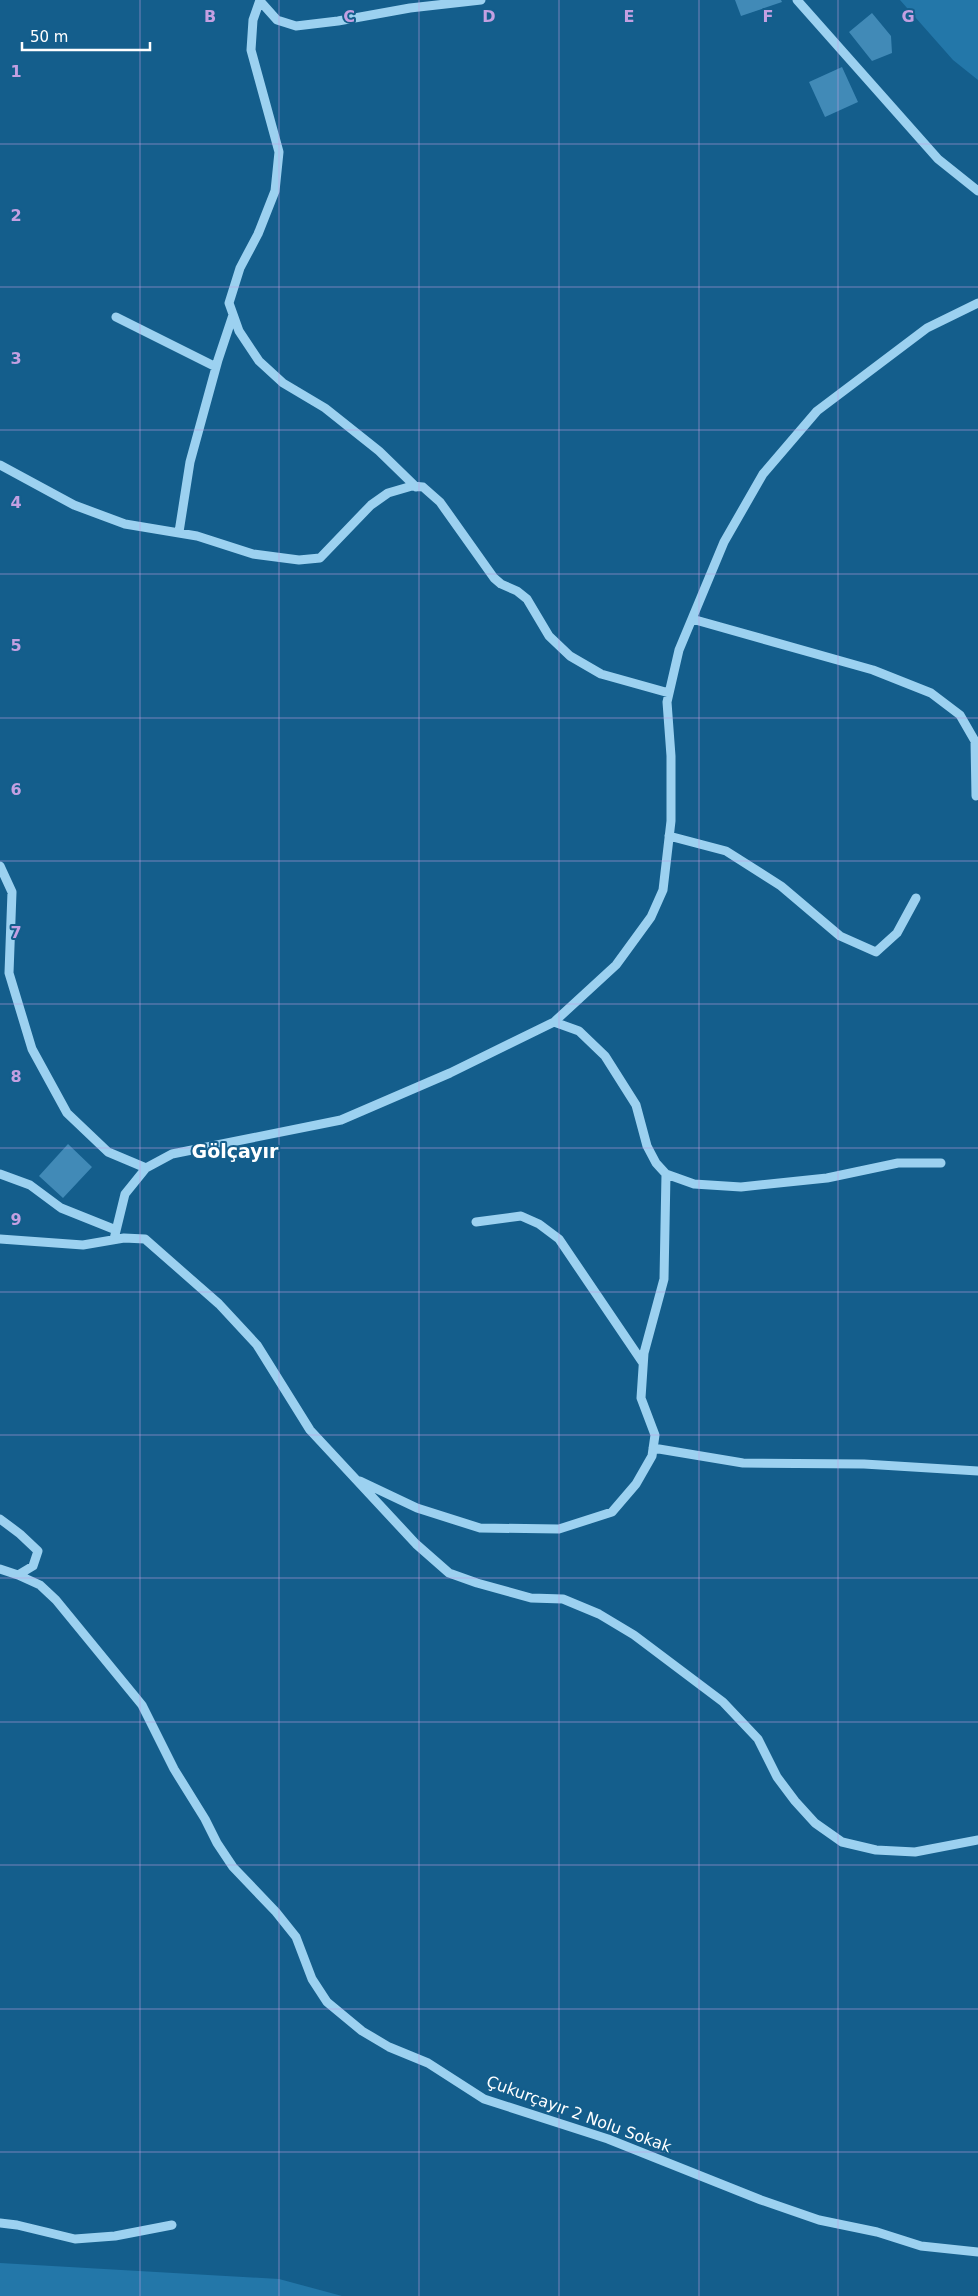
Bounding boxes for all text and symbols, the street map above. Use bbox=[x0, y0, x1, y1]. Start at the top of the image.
text: B bbox=[204, 7, 216, 26]
text: C bbox=[343, 7, 355, 26]
text: D bbox=[482, 7, 496, 26]
text: E bbox=[624, 7, 634, 26]
text: F bbox=[763, 7, 773, 26]
text: G bbox=[901, 7, 915, 26]
scale bar bbox=[22, 20, 150, 52]
text: 50 m bbox=[30, 28, 68, 46]
text: 1 bbox=[10, 62, 22, 81]
text: 2 bbox=[10, 206, 22, 225]
text: 3 bbox=[10, 349, 22, 368]
text: 4 bbox=[10, 493, 22, 512]
text: 5 bbox=[10, 636, 22, 655]
text: 6 bbox=[10, 780, 22, 799]
text: 7 bbox=[10, 923, 22, 942]
text: 8 bbox=[10, 1067, 22, 1086]
district label: Gölçayır bbox=[192, 1140, 279, 1162]
text: 9 bbox=[10, 1210, 22, 1229]
street label: Çukurçayır 2 Nolu Sokak bbox=[484, 2072, 675, 2157]

